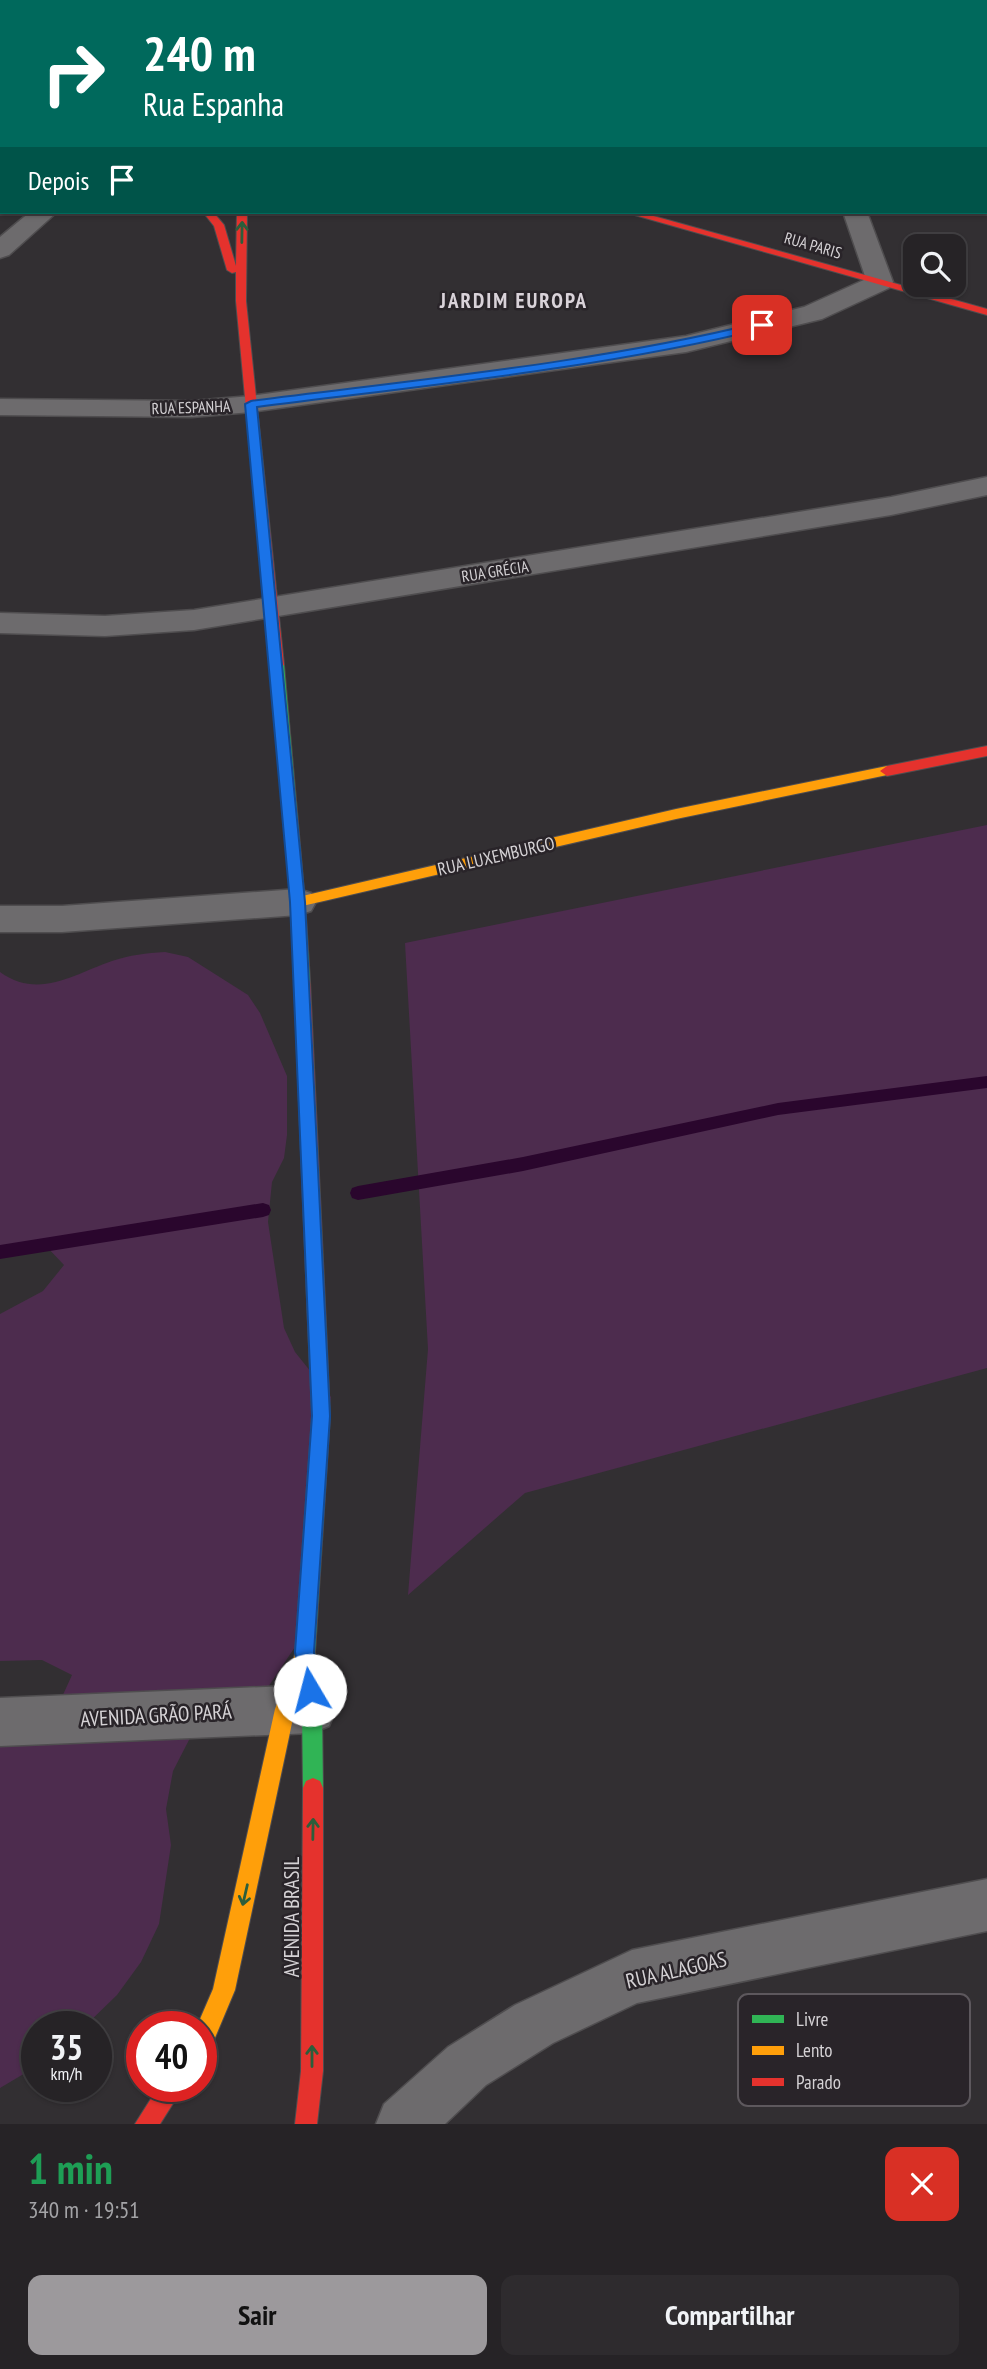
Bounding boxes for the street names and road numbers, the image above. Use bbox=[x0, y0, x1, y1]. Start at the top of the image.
street label: RUA PARIS bbox=[782, 227, 844, 263]
street label: RUA ESPANHA bbox=[151, 396, 231, 418]
street label: RUA GRÉCIA bbox=[460, 556, 530, 586]
street label: RUA LUXEMBURGO bbox=[435, 831, 557, 881]
street label: AVENIDA GRÃO PARÁ bbox=[80, 1698, 232, 1732]
street label: AVENIDA BRASIL bbox=[278, 1857, 305, 1977]
street label: RUA ALAGOAS bbox=[623, 1945, 729, 1995]

